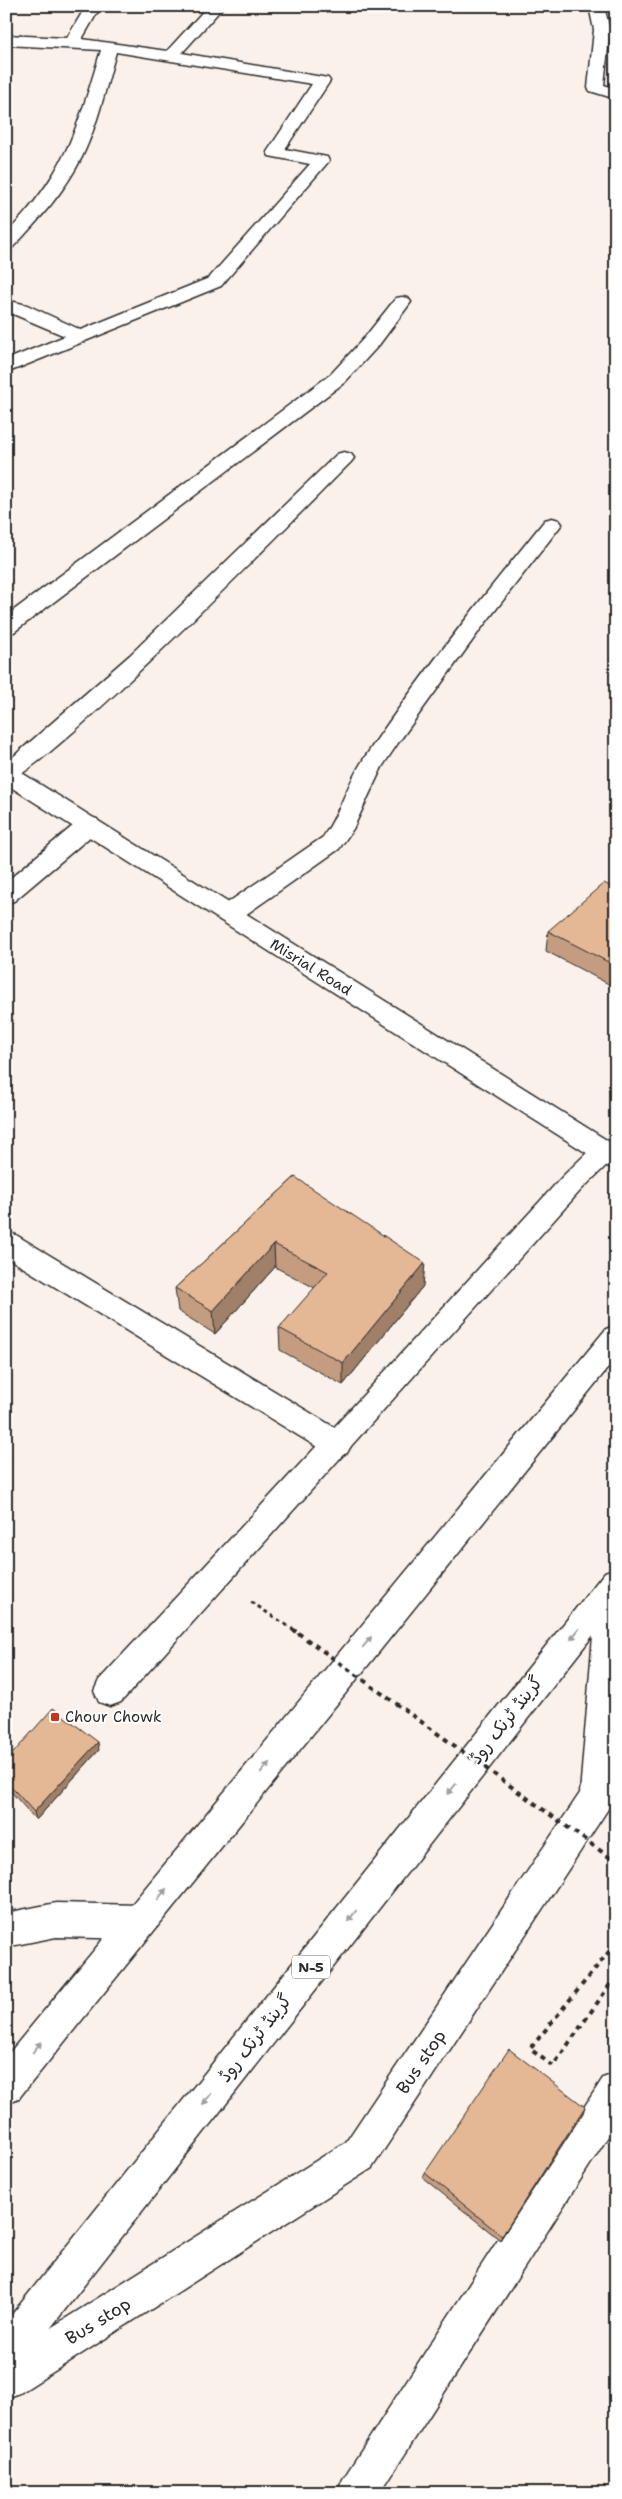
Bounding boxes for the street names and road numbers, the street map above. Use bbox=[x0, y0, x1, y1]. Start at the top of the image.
street label: Misrial Road bbox=[266, 934, 356, 1000]
street label: گرینڈ ٹرنک روڈ bbox=[464, 1671, 548, 1769]
road number: N-5 bbox=[292, 1955, 330, 1978]
street label: گرینڈ ٹرنک روڈ bbox=[213, 1989, 297, 2087]
street label: Bus stop bbox=[391, 2025, 451, 2099]
street label: Bus stop bbox=[61, 2292, 135, 2350]

